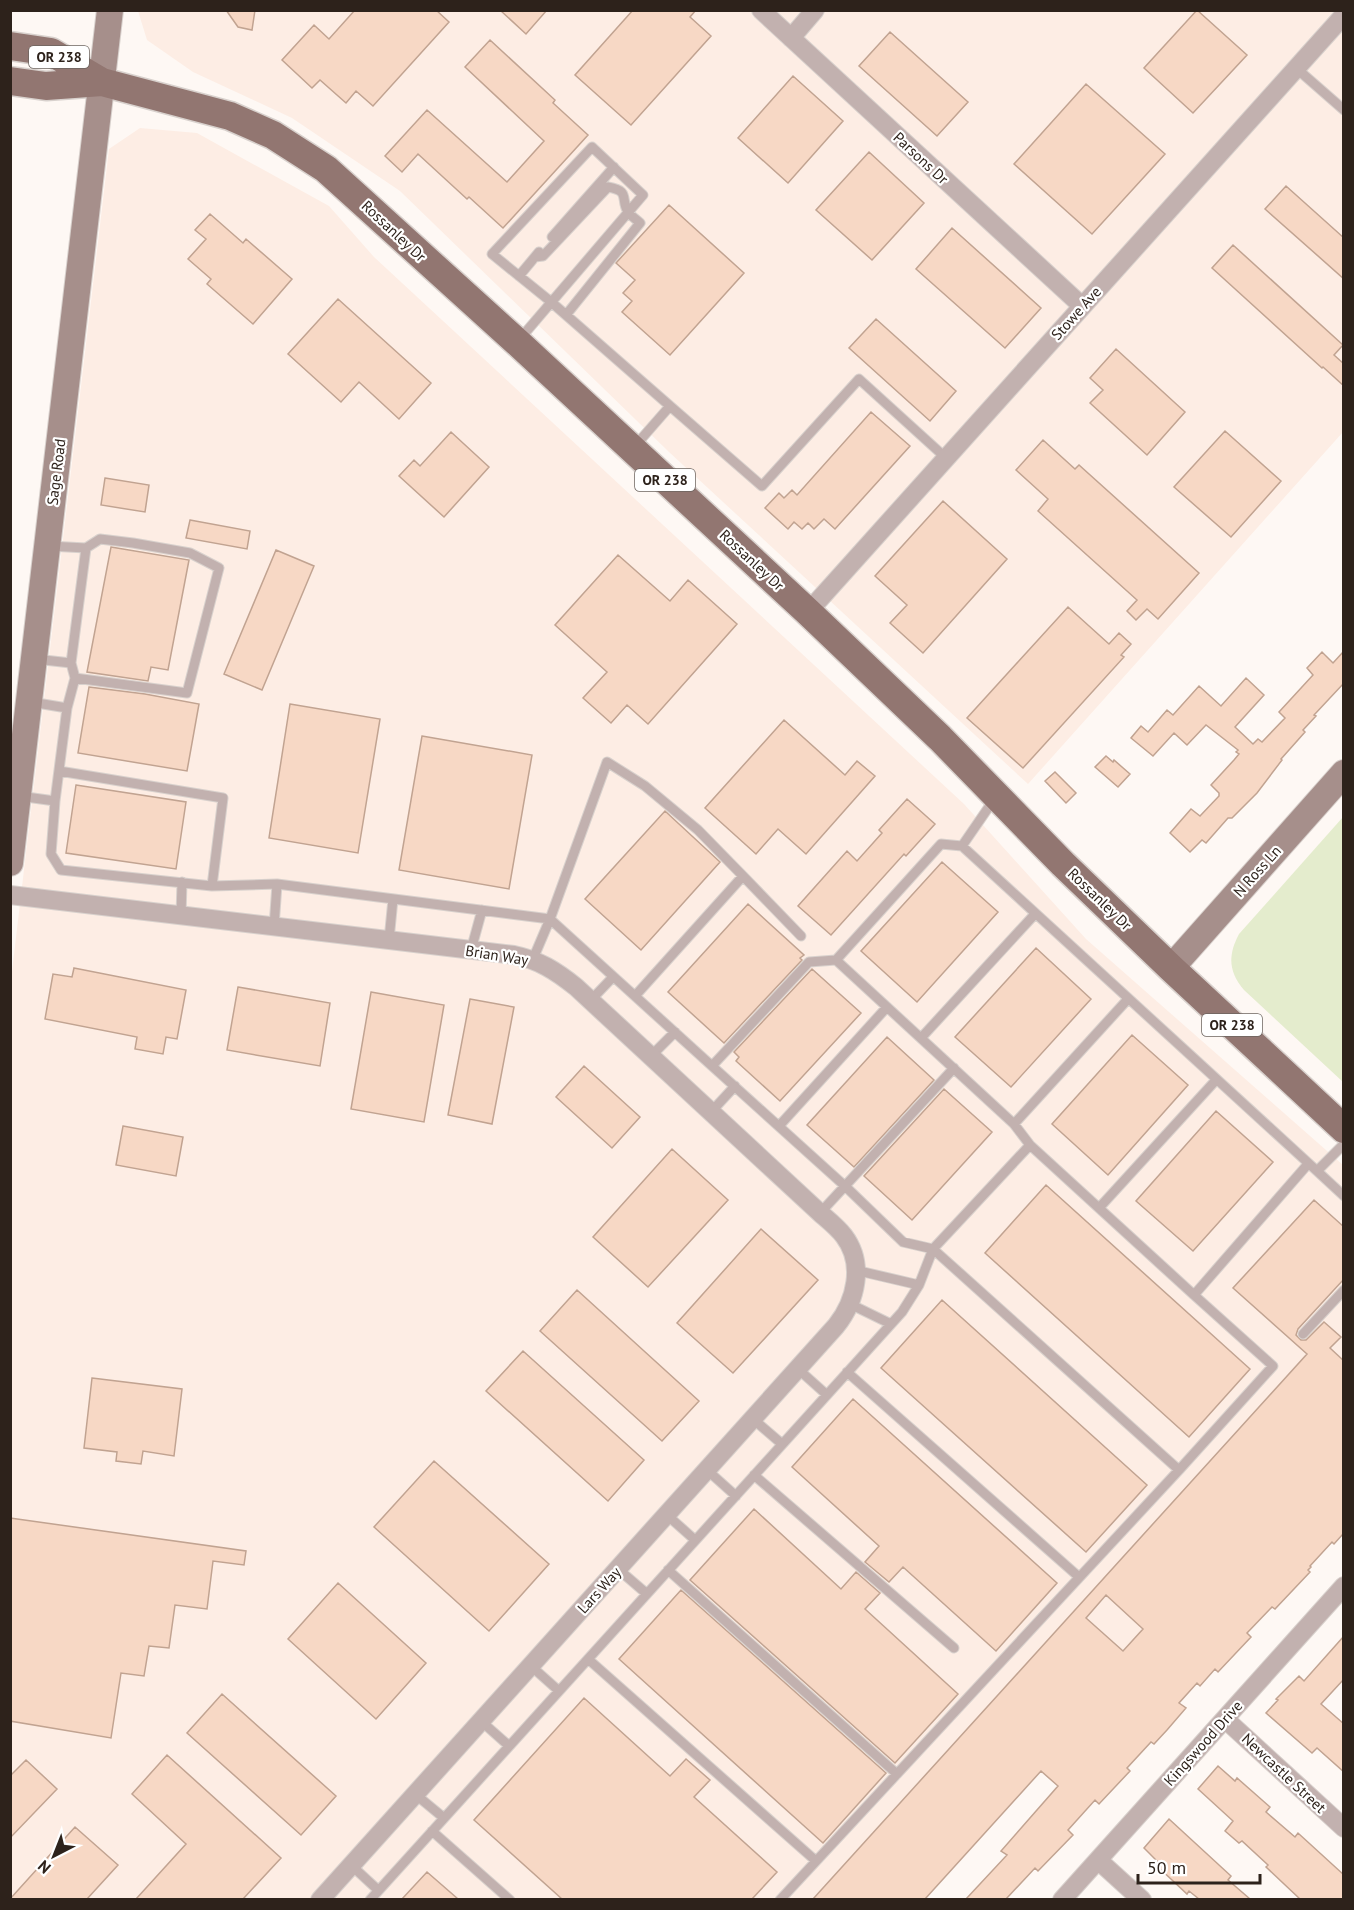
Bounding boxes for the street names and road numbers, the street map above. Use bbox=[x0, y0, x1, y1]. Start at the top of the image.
road number: OR 238 bbox=[29, 46, 89, 68]
street label: Parsons Dr bbox=[890, 128, 952, 188]
street label: Rossanley Dr bbox=[358, 196, 430, 266]
street label: Stowe Ave bbox=[1047, 282, 1105, 344]
street label: Sage Road bbox=[42, 438, 70, 506]
road number: OR 238 bbox=[635, 469, 695, 491]
street label: Rossanley Dr bbox=[716, 525, 788, 595]
street label: N Ross Ln bbox=[1229, 841, 1285, 901]
street label: Rossanley Dr bbox=[1064, 864, 1136, 934]
street label: Brian Way bbox=[464, 941, 530, 969]
road number: OR 238 bbox=[1202, 1014, 1262, 1036]
street label: Lars Way bbox=[573, 1563, 625, 1617]
street label: Kingswood Drive bbox=[1160, 1696, 1246, 1790]
street label: Newcastle Street bbox=[1238, 1729, 1330, 1817]

